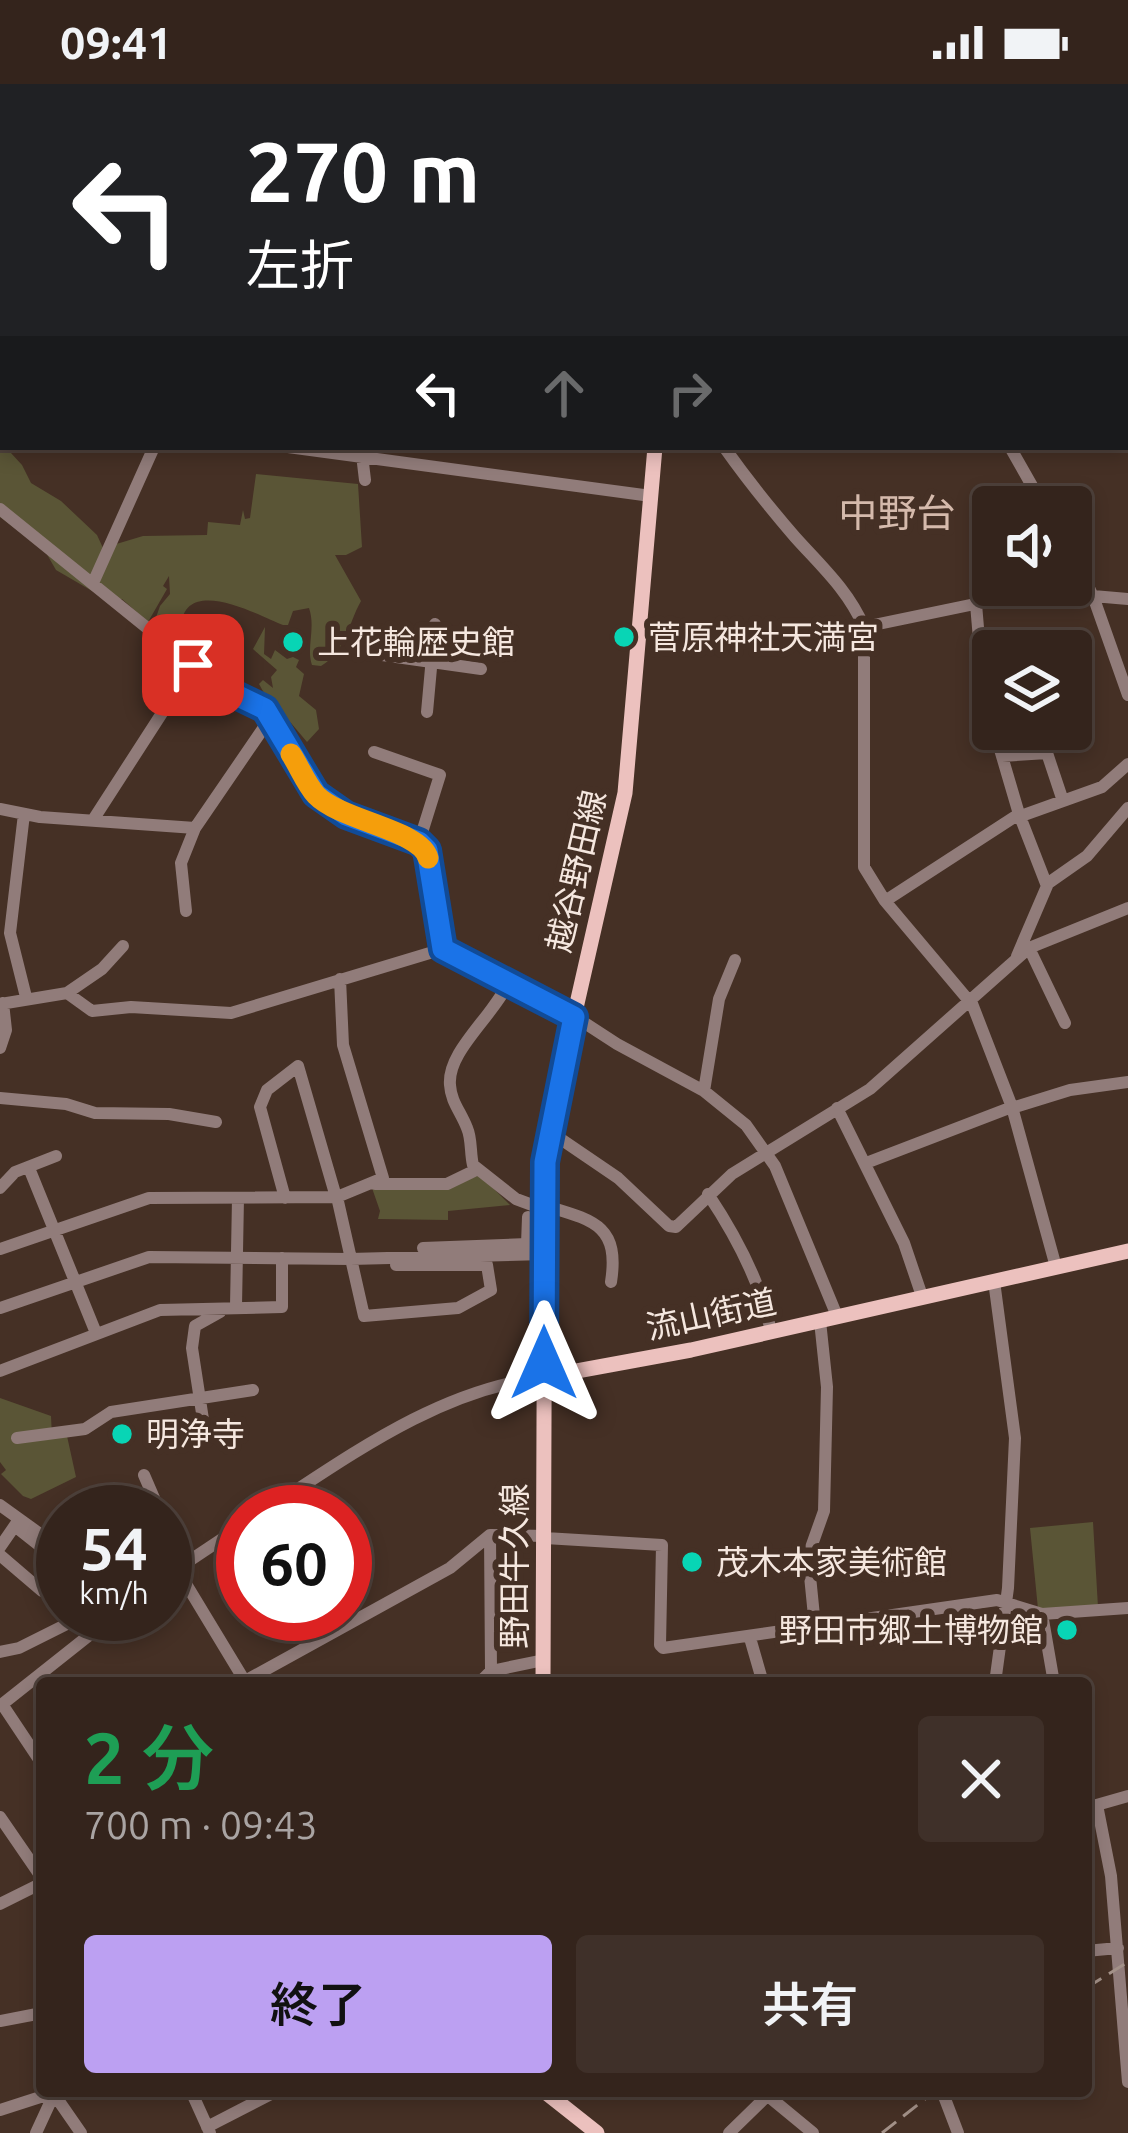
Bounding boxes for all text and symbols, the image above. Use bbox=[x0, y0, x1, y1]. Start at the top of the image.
text: 09:41 bbox=[60, 17, 173, 68]
text: 270 m bbox=[246, 124, 480, 218]
icon: left bbox=[48, 132, 204, 288]
text: 左折 bbox=[246, 235, 354, 295]
icon: left bbox=[405, 360, 471, 426]
icon: ahead bbox=[531, 360, 597, 426]
icon: right bbox=[657, 360, 723, 426]
map controls bbox=[972, 486, 1092, 750]
button: sound bbox=[972, 486, 1092, 606]
district label: 中野台 bbox=[838, 491, 956, 534]
pin bbox=[142, 614, 244, 716]
place label: 菅原神社天満宮 bbox=[648, 618, 879, 655]
place label: 上花輪歴史館 bbox=[317, 623, 515, 660]
marker: 菅原神社天満宮 bbox=[611, 624, 637, 650]
marker: 上花輪歴史館 bbox=[280, 629, 306, 655]
button: layers bbox=[972, 630, 1092, 750]
icon: arrive bbox=[160, 632, 226, 698]
street label: 越谷野田線 bbox=[539, 786, 612, 955]
street label: 流山街道 bbox=[642, 1282, 779, 1345]
position arrow bbox=[481, 1300, 607, 1426]
place label: 明浄寺 bbox=[146, 1415, 245, 1452]
marker: 明浄寺 bbox=[109, 1421, 135, 1447]
street label: 野田牛久線 bbox=[495, 1484, 532, 1649]
speed limit sign: 60 bbox=[216, 1485, 372, 1641]
text: 54 bbox=[80, 1514, 148, 1581]
place label: 茂木本家美術館 bbox=[716, 1543, 947, 1580]
marker: 茂木本家美術館 bbox=[679, 1549, 705, 1575]
text: km/h bbox=[79, 1576, 149, 1610]
place label: 野田市郷土博物館 bbox=[779, 1611, 1043, 1648]
marker: 野田市郷土博物館 bbox=[1054, 1617, 1080, 1643]
button: close bbox=[918, 1716, 1044, 1842]
text: 2 分 bbox=[84, 1717, 214, 1798]
text: 700 m · 09:43 bbox=[84, 1803, 318, 1846]
button: 終了 bbox=[84, 1935, 552, 2073]
button: 共有 bbox=[576, 1935, 1044, 2073]

